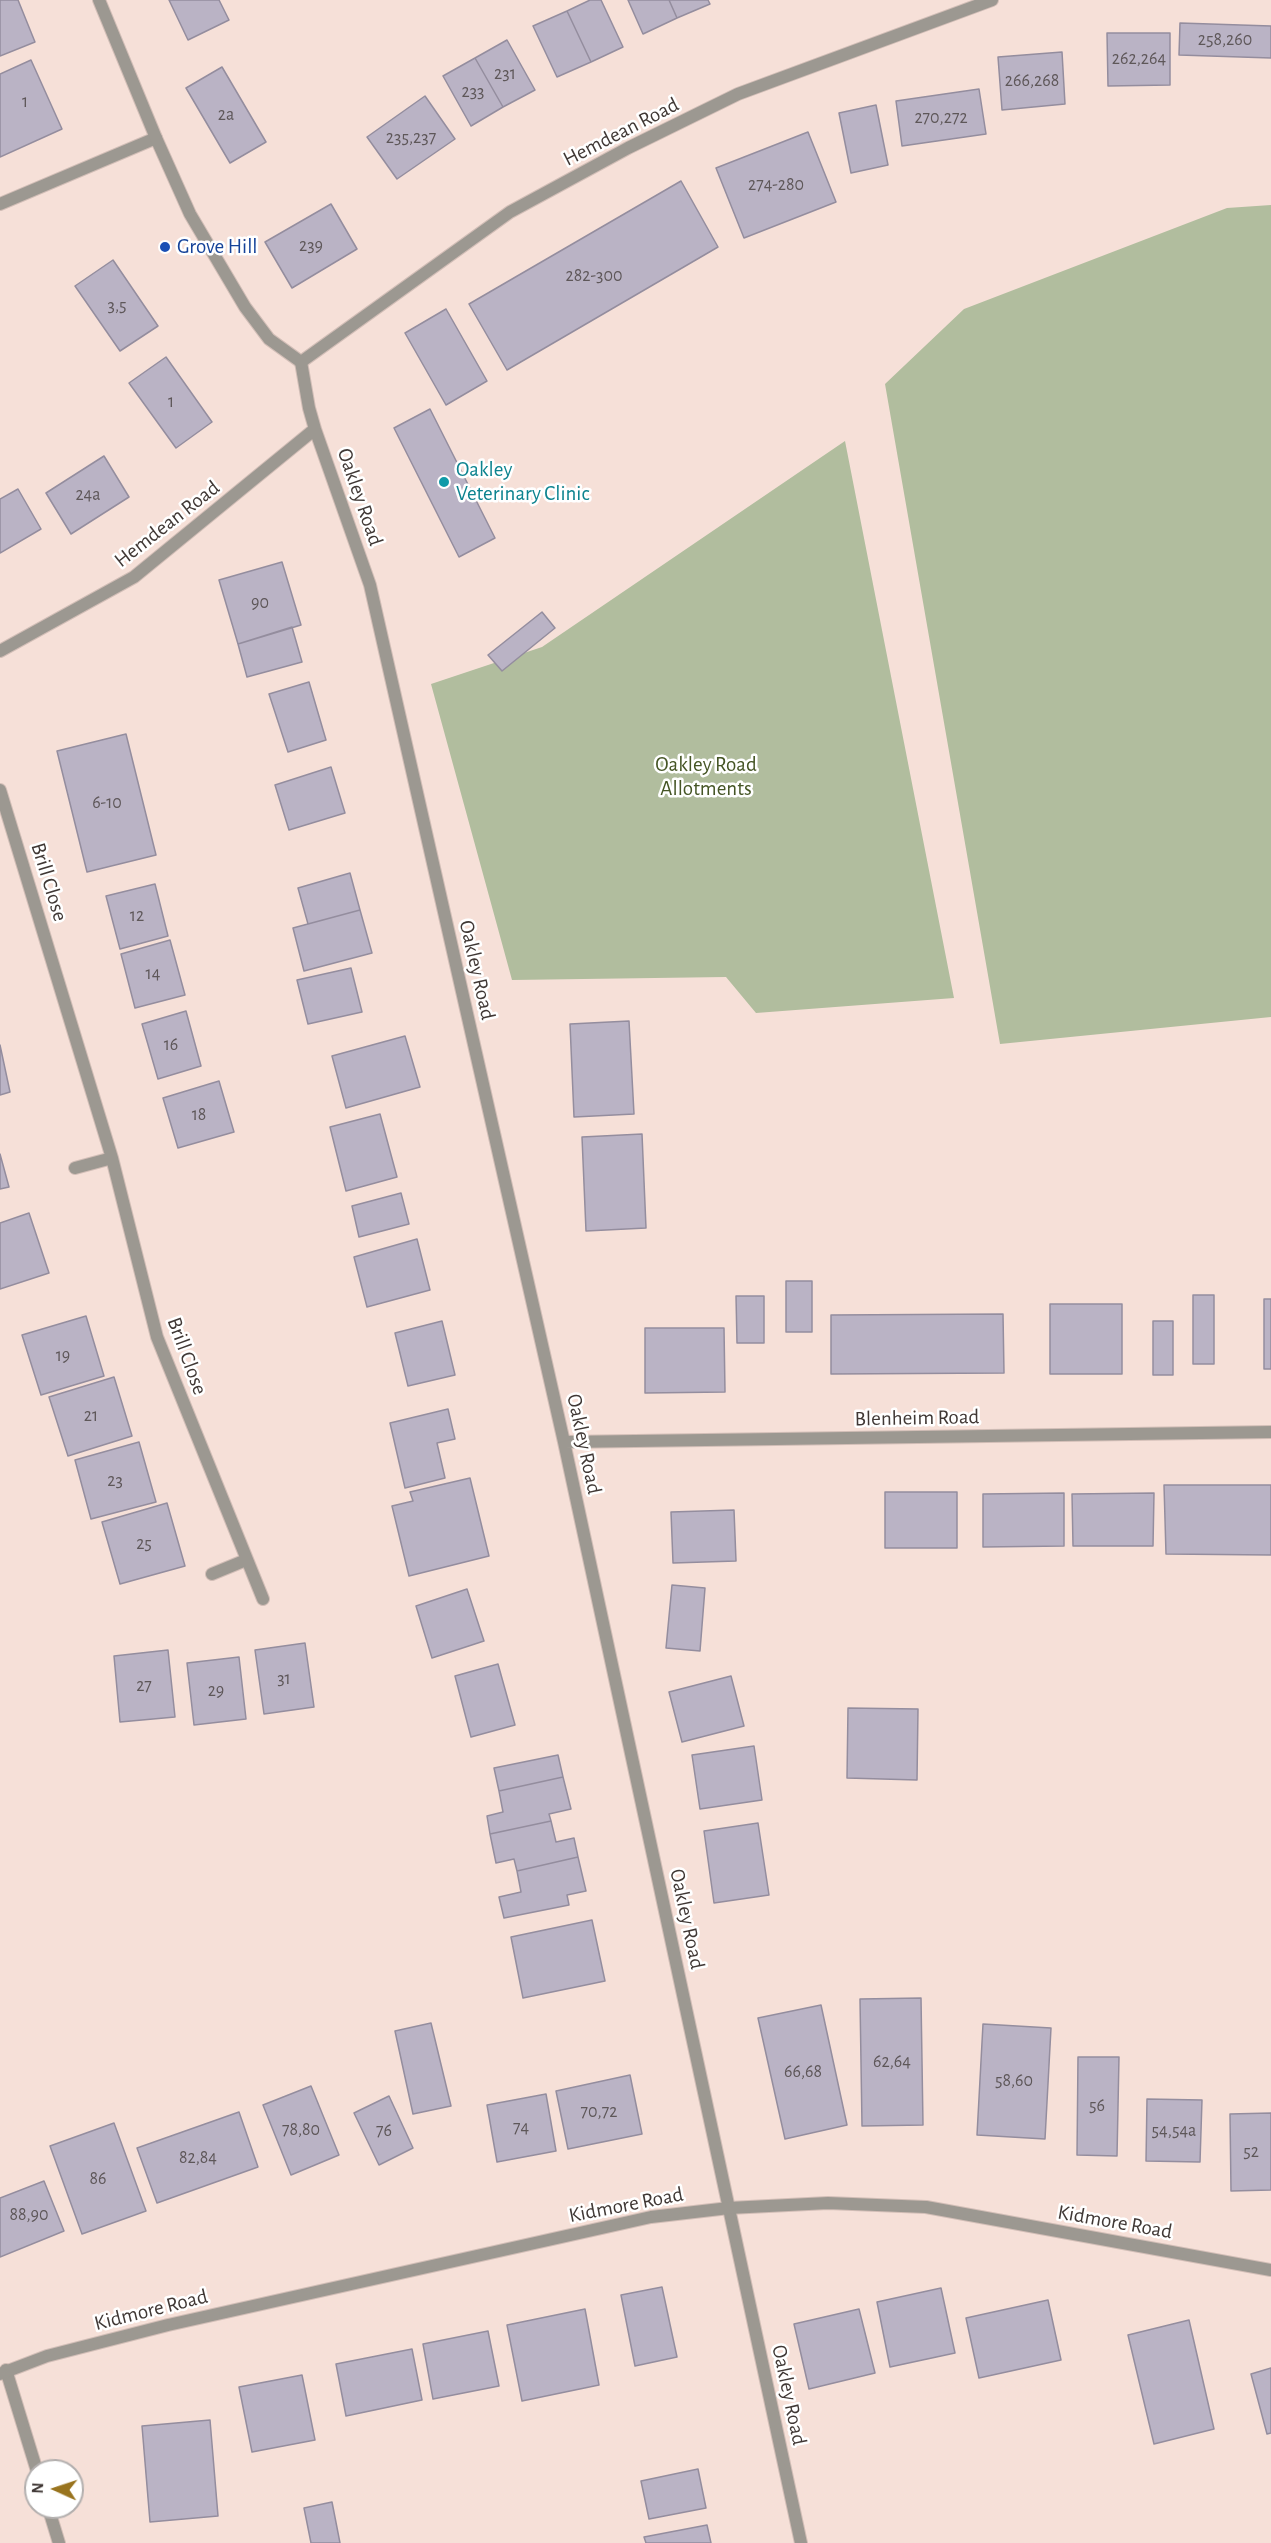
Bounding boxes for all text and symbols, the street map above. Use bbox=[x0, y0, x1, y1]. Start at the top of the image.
house number: 258,260 bbox=[1198, 29, 1252, 51]
house number: 262,264 bbox=[1112, 48, 1166, 70]
house number: 231 bbox=[494, 63, 516, 85]
house number: 266,268 bbox=[1005, 70, 1059, 92]
house number: 233 bbox=[461, 81, 485, 103]
house number: 1 bbox=[22, 91, 28, 113]
street label: Hemdean Road bbox=[559, 92, 683, 172]
house number: 2a bbox=[218, 104, 234, 126]
house number: 270,272 bbox=[914, 107, 968, 129]
house number: 235,237 bbox=[386, 127, 436, 149]
house number: 274-280 bbox=[748, 174, 804, 196]
place label: Grove Hill bbox=[177, 234, 258, 260]
house number: 239 bbox=[299, 235, 323, 257]
marker: Grove Hill bbox=[158, 240, 172, 254]
house number: 282-300 bbox=[566, 265, 622, 287]
house number: 3,5 bbox=[107, 295, 127, 317]
house number: 1 bbox=[168, 391, 174, 413]
street label: Oakley Road bbox=[332, 445, 388, 549]
place label: Oakley Veterinary Clinic bbox=[456, 457, 590, 507]
street label: Hemdean Road bbox=[109, 475, 225, 573]
marker: Oakley Veterinary Clinic bbox=[437, 475, 451, 489]
house number: 24a bbox=[75, 484, 101, 506]
house number: 90 bbox=[251, 592, 269, 614]
park label: Oakley Road Allotments bbox=[655, 752, 757, 802]
house number: 6-10 bbox=[92, 792, 122, 814]
street label: Brill Close bbox=[25, 840, 73, 924]
house number: 12 bbox=[130, 905, 144, 927]
street label: Oakley Road bbox=[453, 918, 501, 1022]
house number: 14 bbox=[146, 963, 160, 985]
house number: 16 bbox=[164, 1034, 178, 1056]
house number: 18 bbox=[192, 1104, 206, 1126]
street label: Brill Close bbox=[161, 1314, 213, 1398]
house number: 19 bbox=[56, 1345, 70, 1367]
street label: Oakley Road bbox=[561, 1392, 607, 1496]
street label: Blenheim Road bbox=[854, 1404, 980, 1432]
house number: 21 bbox=[84, 1405, 98, 1427]
house number: 23 bbox=[107, 1470, 123, 1492]
house number: 25 bbox=[136, 1533, 152, 1555]
house number: 31 bbox=[277, 1668, 291, 1690]
house number: 27 bbox=[136, 1675, 152, 1697]
house number: 29 bbox=[208, 1680, 224, 1702]
street label: Oakley Road bbox=[664, 1867, 710, 1971]
house number: 62,64 bbox=[873, 2051, 911, 2073]
house number: 66,68 bbox=[784, 2061, 822, 2083]
house number: 58,60 bbox=[995, 2070, 1033, 2092]
house number: 56 bbox=[1089, 2095, 1105, 2117]
house number: 70,72 bbox=[581, 2101, 617, 2123]
house number: 74 bbox=[513, 2117, 529, 2139]
house number: 78,80 bbox=[282, 2119, 320, 2141]
house number: 76 bbox=[376, 2120, 392, 2142]
house number: 54,54a bbox=[1152, 2120, 1196, 2142]
house number: 52 bbox=[1243, 2141, 1259, 2163]
house number: 82,84 bbox=[179, 2147, 217, 2169]
house number: 86 bbox=[90, 2168, 106, 2190]
street label: Kidmore Road bbox=[567, 2182, 685, 2228]
street label: Kidmore Road bbox=[1056, 2200, 1174, 2244]
house number: 88,90 bbox=[9, 2204, 49, 2226]
street label: Kidmore Road bbox=[92, 2284, 210, 2336]
street label: Oakley Road bbox=[766, 2343, 812, 2447]
north arrow bbox=[24, 2459, 84, 2519]
text: N bbox=[30, 2482, 46, 2494]

